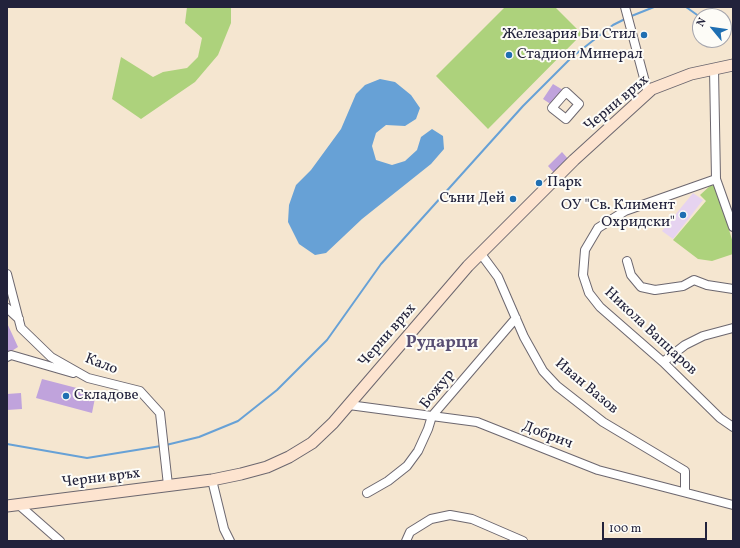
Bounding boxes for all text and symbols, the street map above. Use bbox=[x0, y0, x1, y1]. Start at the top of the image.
north arrow bbox=[692, 8, 732, 48]
text: N bbox=[693, 15, 710, 30]
place label: Железария Би Стил bbox=[502, 26, 636, 44]
marker: Железария Би Стил bbox=[639, 30, 649, 40]
place label: Стадион Минерал bbox=[517, 46, 643, 64]
marker: Стадион Минерал bbox=[504, 50, 514, 60]
street label: Черни връх bbox=[581, 72, 653, 136]
place label: Парк bbox=[547, 174, 582, 192]
marker: Парк bbox=[534, 178, 544, 188]
place label: Съни Дей bbox=[440, 190, 505, 208]
marker: Съни Дей bbox=[508, 194, 518, 204]
place label: ОУ "Св. Климент Охридски" bbox=[561, 197, 675, 232]
marker: ОУ "Св. Климент Охридски" bbox=[678, 210, 688, 220]
street label: Никола Вапцаров bbox=[600, 284, 700, 380]
street label: Черни връх bbox=[355, 300, 421, 372]
district label: Рударци bbox=[406, 334, 478, 354]
street label: Кало bbox=[82, 351, 120, 379]
street label: Иван Вазов bbox=[551, 355, 621, 419]
street label: Божур bbox=[417, 367, 459, 413]
place label: Складове bbox=[74, 387, 139, 405]
marker: Складове bbox=[61, 391, 71, 401]
street label: Добрич bbox=[519, 418, 575, 454]
street label: Черни връх bbox=[61, 465, 141, 493]
scale bar bbox=[604, 514, 709, 540]
text: 100 m bbox=[609, 521, 641, 537]

